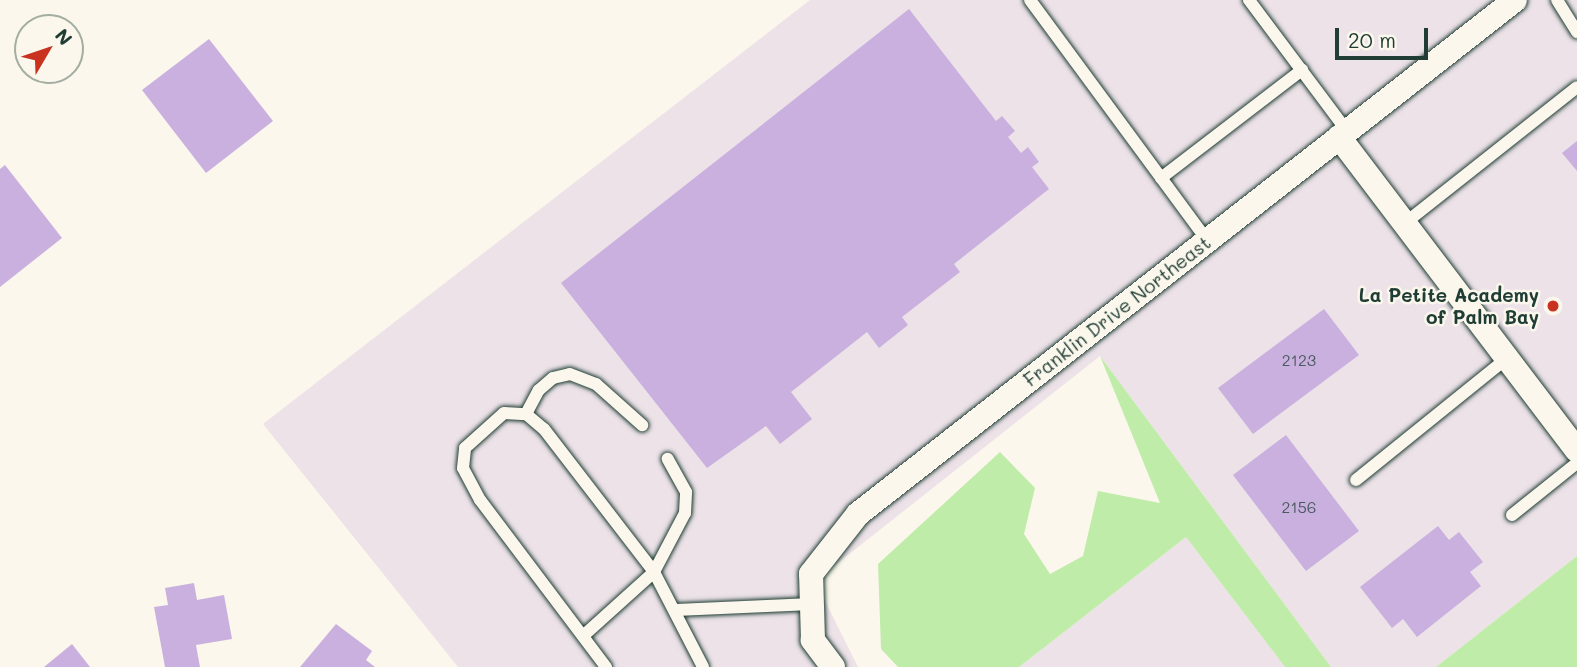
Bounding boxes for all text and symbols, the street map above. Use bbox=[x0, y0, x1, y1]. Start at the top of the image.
north arrow bbox=[14, 14, 84, 84]
scale bar bbox=[1339, 14, 1432, 58]
text: N bbox=[50, 23, 78, 50]
text: 20 m bbox=[1348, 26, 1396, 53]
street label: Franklin Drive Northeast bbox=[1019, 231, 1215, 391]
place label: La Petite Academy of Palm Bay bbox=[1359, 284, 1539, 328]
marker: La Petite Academy of Palm Bay bbox=[1545, 298, 1561, 314]
house number: 2123 bbox=[1282, 350, 1316, 370]
house number: 2156 bbox=[1281, 497, 1317, 517]

